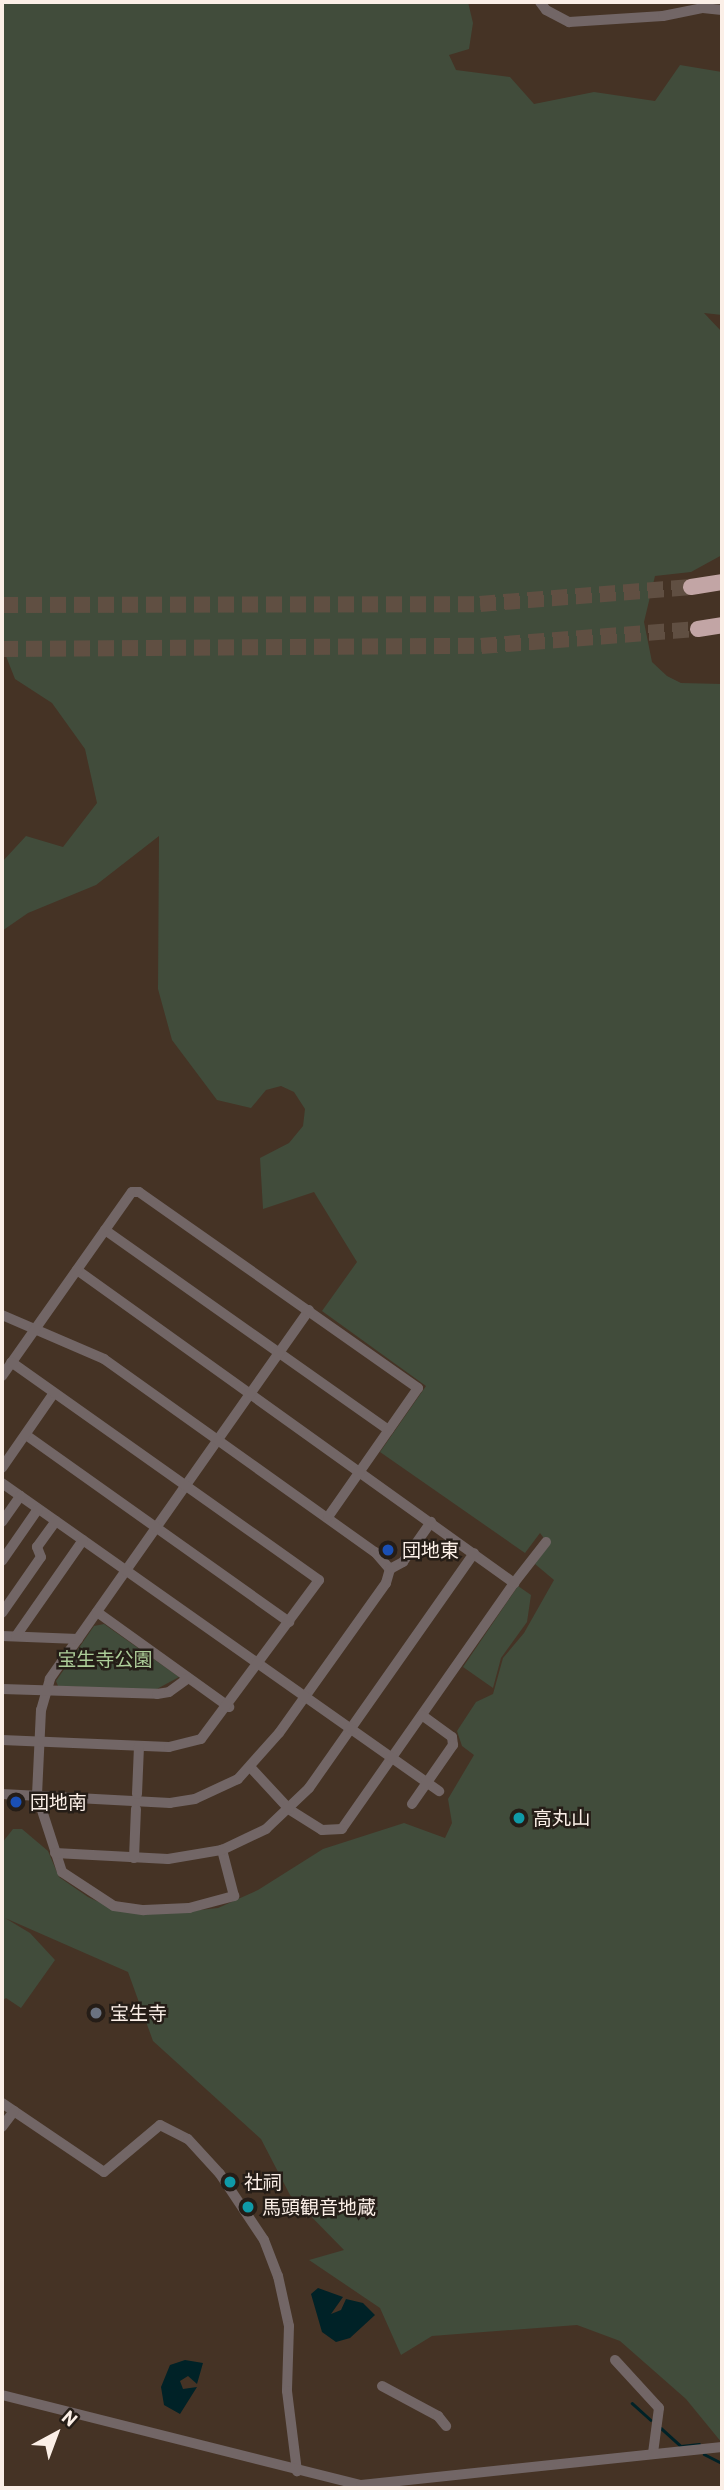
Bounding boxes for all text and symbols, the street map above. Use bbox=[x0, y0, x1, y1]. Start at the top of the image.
place label: 団地東 bbox=[402, 1539, 459, 1561]
marker: 団地東 bbox=[380, 1542, 396, 1558]
park label: 宝生寺公園 bbox=[58, 1648, 152, 1670]
place label: 団地南 bbox=[30, 1791, 87, 1813]
marker: 団地南 bbox=[8, 1794, 24, 1810]
place label: 高丸山 bbox=[533, 1807, 590, 1829]
marker: 高丸山 bbox=[511, 1810, 527, 1826]
place label: 宝生寺 bbox=[110, 2002, 167, 2024]
marker: 宝生寺 bbox=[88, 2005, 104, 2021]
place label: 社祠 bbox=[244, 2171, 282, 2193]
marker: 社祠 bbox=[222, 2174, 238, 2190]
place label: 馬頭観音地蔵 bbox=[262, 2196, 376, 2218]
marker: 馬頭観音地蔵 bbox=[240, 2199, 256, 2215]
north arrow bbox=[21, 2399, 91, 2469]
text: N bbox=[58, 2405, 82, 2431]

